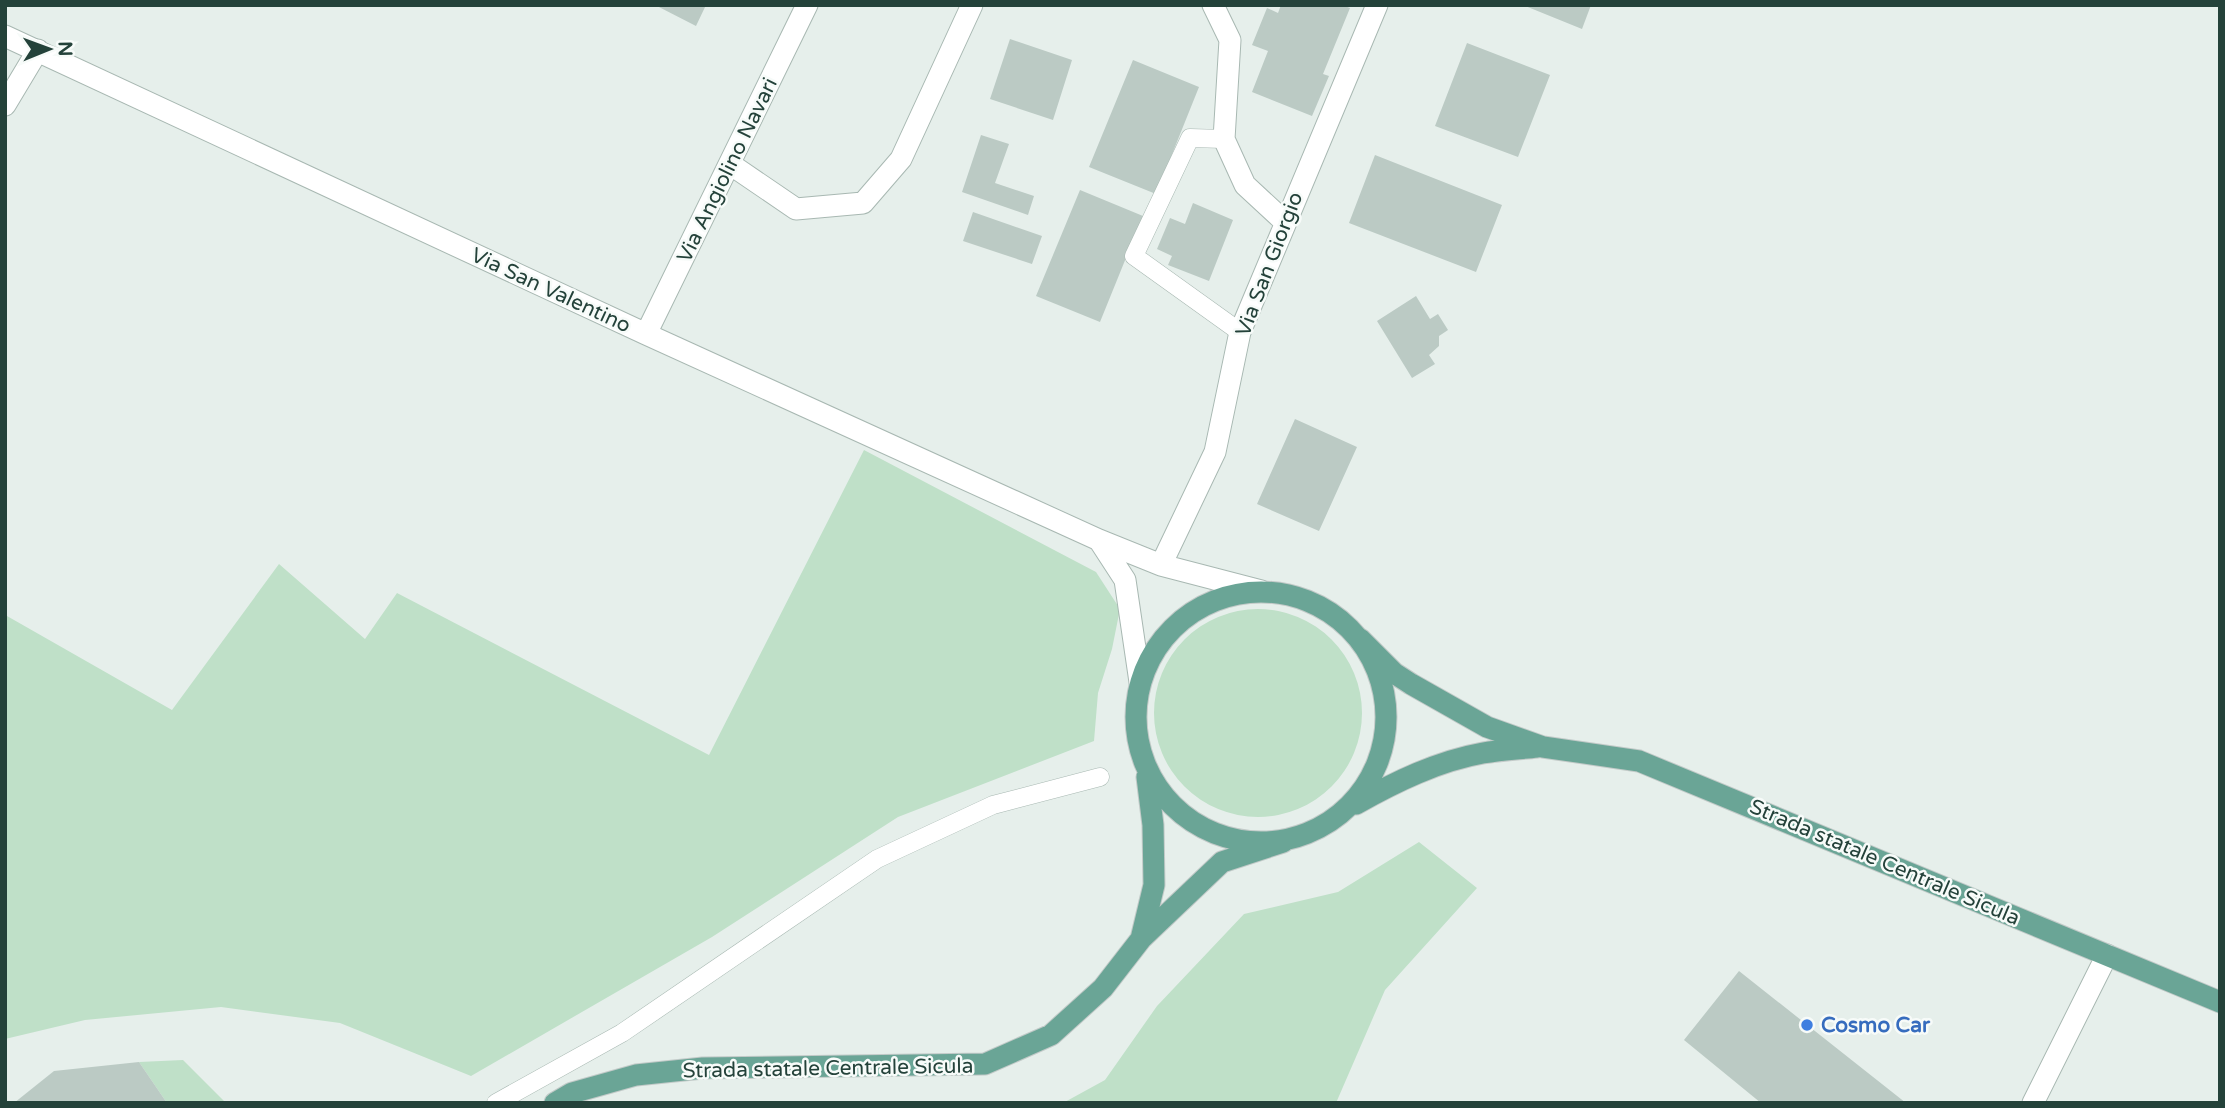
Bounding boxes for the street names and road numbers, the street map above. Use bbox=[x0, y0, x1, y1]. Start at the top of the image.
street label: Via Angiolino Navari bbox=[672, 74, 783, 267]
street label: Via San Giorgio bbox=[1230, 188, 1309, 340]
street label: Via San Valentino bbox=[467, 242, 635, 338]
street label: Strada statale Centrale Sicula bbox=[1746, 794, 2024, 931]
street label: Strada statale Centrale Sicula bbox=[682, 1053, 974, 1084]

